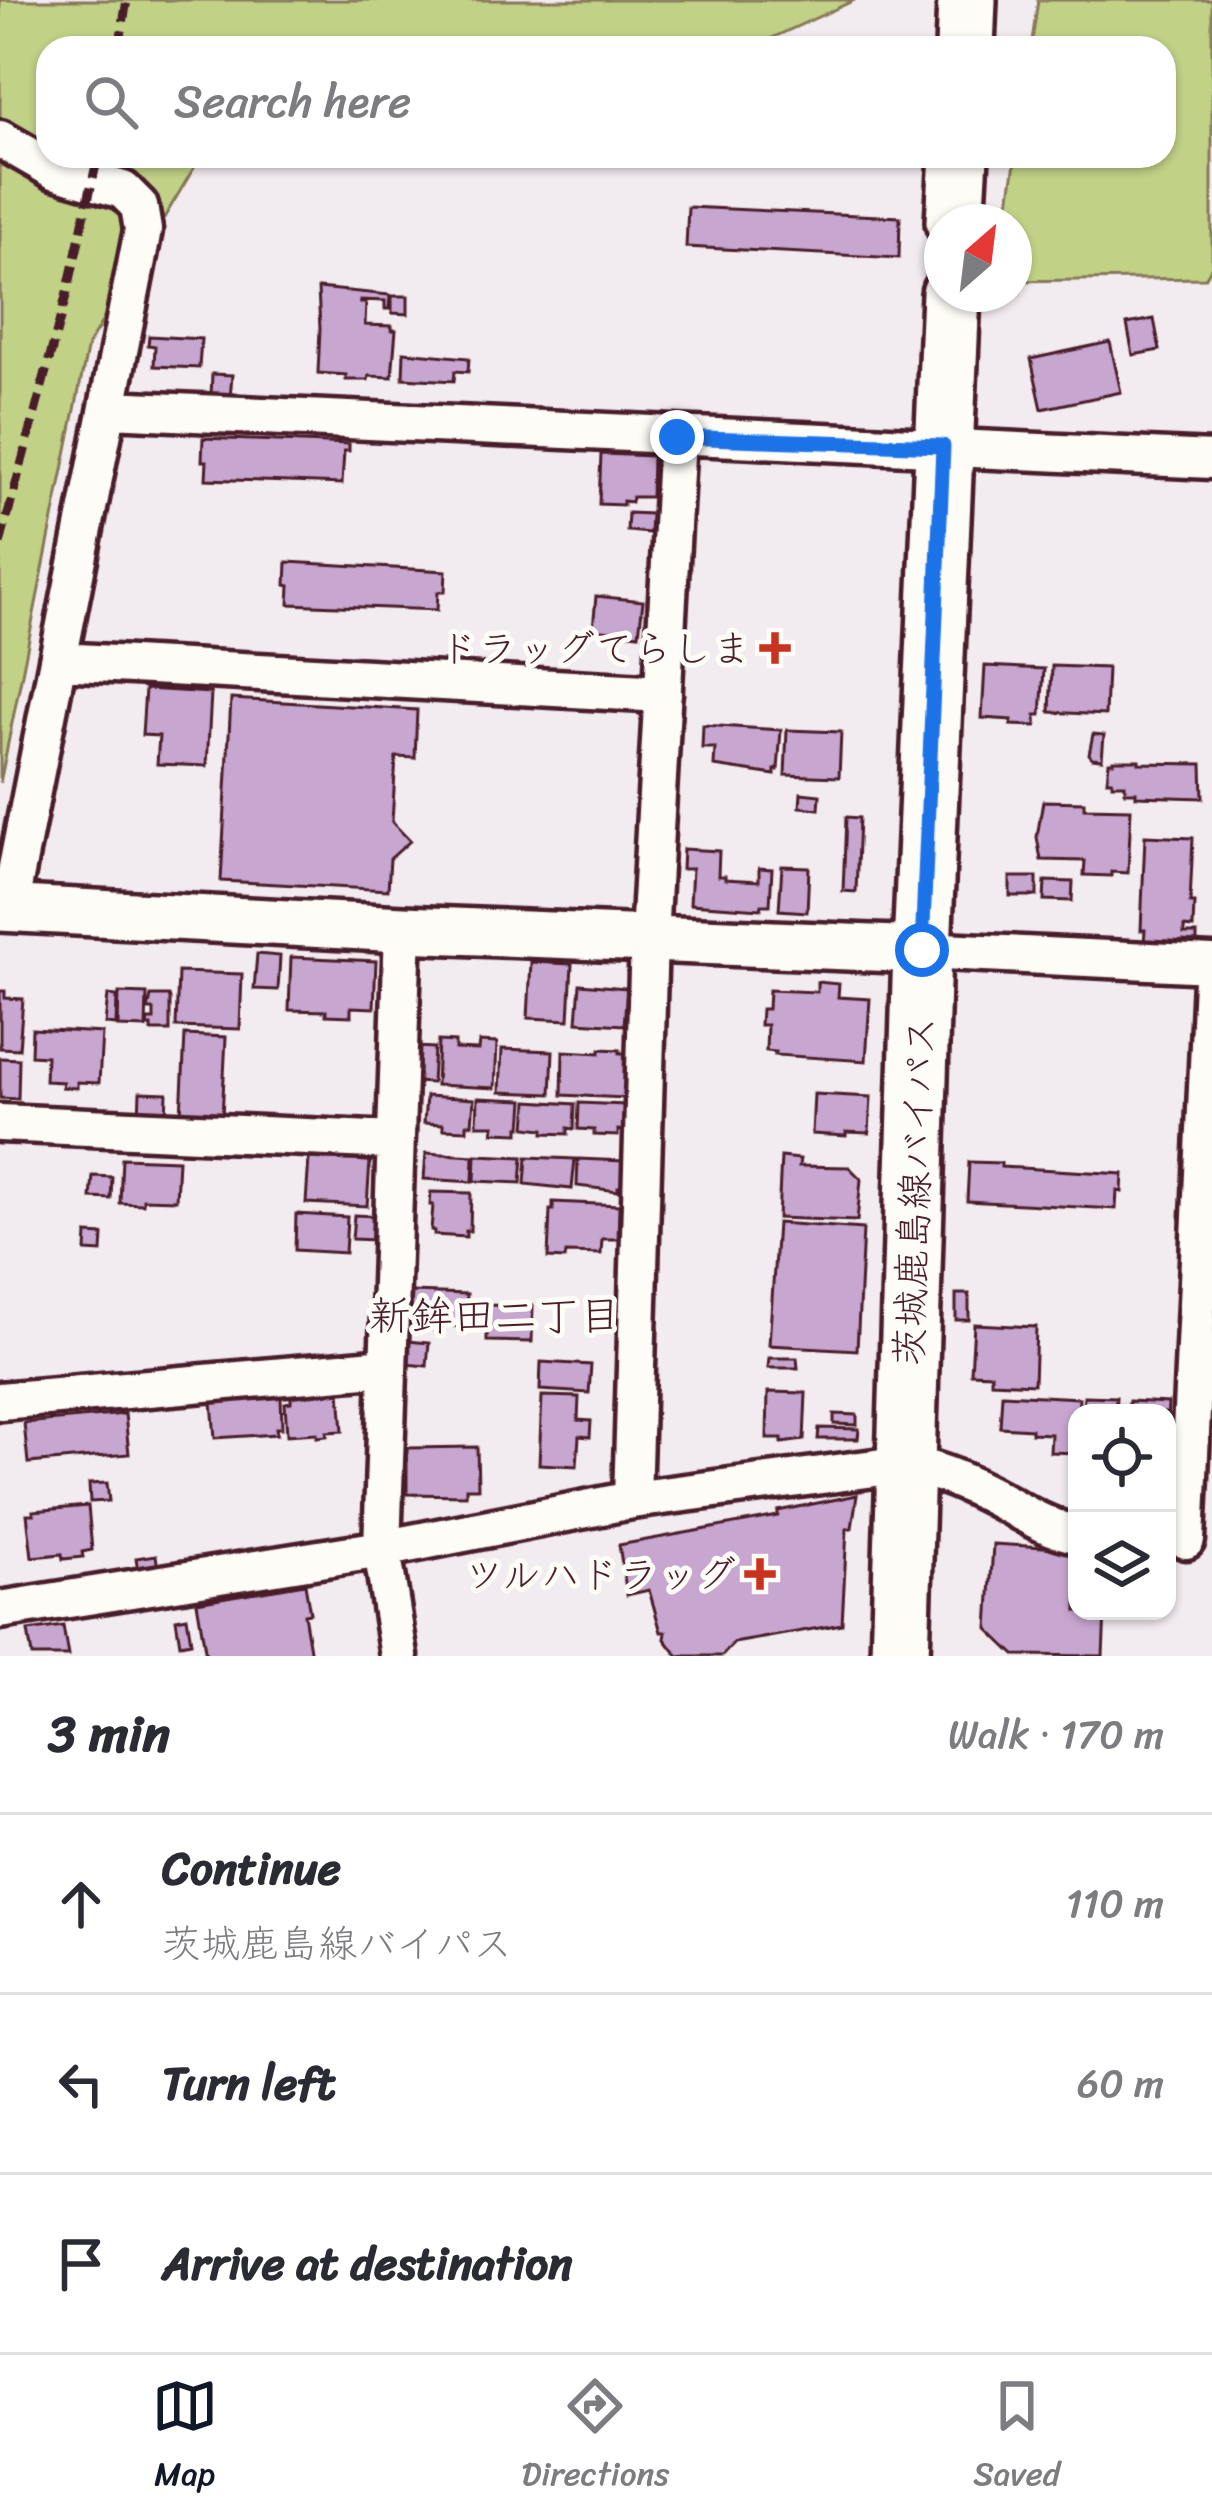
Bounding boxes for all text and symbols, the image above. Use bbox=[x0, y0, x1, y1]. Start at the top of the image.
search box bbox=[36, 36, 1176, 168]
text: Search here bbox=[174, 62, 411, 142]
icon: search bbox=[78, 69, 144, 135]
north arrow bbox=[924, 204, 1032, 312]
route end bbox=[650, 410, 704, 464]
place label: ドラッグてらしま bbox=[439, 614, 751, 683]
marker: ドラッグてらしま bbox=[762, 635, 788, 661]
route start bbox=[895, 923, 949, 977]
street label: 茨城鹿島線バイパス bbox=[874, 1015, 955, 1367]
district label: 新鉾田二丁目 bbox=[369, 1279, 621, 1353]
map controls bbox=[1068, 1404, 1176, 1620]
button: locate bbox=[1068, 1404, 1176, 1512]
button: layers bbox=[1068, 1512, 1176, 1620]
place label: ツルハドラッグ bbox=[465, 1540, 736, 1609]
marker: ツルハドラッグ bbox=[747, 1561, 773, 1587]
text: 3 min bbox=[48, 1689, 170, 1779]
text: Walk · 170 m bbox=[948, 1700, 1164, 1769]
text: Continue bbox=[162, 1829, 341, 1909]
text: 110 m bbox=[1066, 1869, 1164, 1938]
icon: ahead bbox=[48, 1871, 114, 1937]
text: 茨城鹿島線バイパス bbox=[162, 1909, 512, 1978]
text: Turn left bbox=[162, 2044, 335, 2124]
text: 60 m bbox=[1077, 2049, 1164, 2118]
icon: left bbox=[48, 2051, 114, 2117]
text: Arrive at destination bbox=[162, 2224, 572, 2304]
icon: arrive bbox=[48, 2231, 114, 2297]
tab: Map bbox=[152, 2373, 218, 2503]
tab: Directions bbox=[522, 2373, 669, 2503]
tab: Saved bbox=[973, 2373, 1060, 2503]

